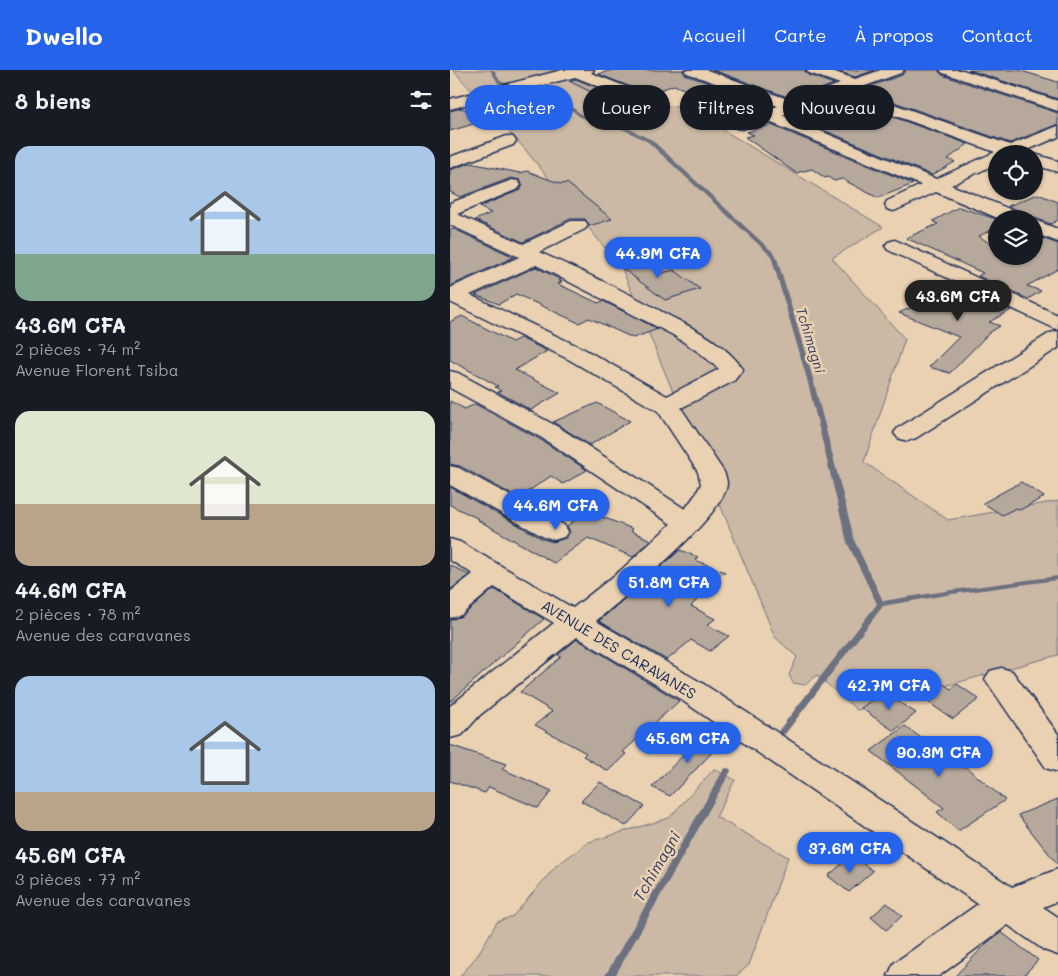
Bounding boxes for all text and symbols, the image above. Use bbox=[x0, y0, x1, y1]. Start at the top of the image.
text: Dwello bbox=[25, 20, 103, 51]
text: Accueil bbox=[681, 23, 746, 47]
text: Carte bbox=[774, 23, 826, 47]
text: À propos bbox=[854, 23, 934, 47]
text: Contact bbox=[962, 23, 1033, 47]
chip: Acheter bbox=[465, 85, 573, 130]
chip: Louer bbox=[583, 85, 670, 130]
chip: Filtres bbox=[680, 85, 773, 130]
chip: Nouveau bbox=[783, 85, 894, 130]
icon: filters bbox=[407, 86, 435, 114]
text: 8 biens bbox=[15, 87, 91, 114]
map controls bbox=[988, 145, 1043, 265]
button: locate bbox=[988, 145, 1043, 200]
icon: home bbox=[180, 178, 270, 268]
button: layers bbox=[988, 210, 1043, 265]
pin: 44.9M CFA bbox=[601, 236, 715, 279]
text: 44.9M CFA bbox=[615, 242, 701, 263]
pin: 43.6M CFA bbox=[901, 280, 1015, 322]
text: 43.6M CFA bbox=[916, 285, 1000, 306]
water label: Tchimagni bbox=[792, 305, 830, 376]
text: 43.6M CFA bbox=[15, 311, 126, 338]
text: 2 pièces · 74 m² bbox=[15, 338, 140, 359]
text: Avenue Florent Tsiba bbox=[15, 359, 179, 380]
icon: home bbox=[180, 443, 270, 533]
pin: 44.6M CFA bbox=[499, 488, 613, 531]
text: 44.6M CFA bbox=[513, 494, 599, 515]
pin: 51.8M CFA bbox=[612, 566, 726, 608]
text: 51.8M CFA bbox=[628, 571, 710, 592]
text: 44.6M CFA bbox=[15, 576, 127, 603]
street label: AVENUE DES CARAVANES bbox=[538, 595, 700, 703]
text: 2 pièces · 78 m² bbox=[15, 603, 141, 624]
text: Avenue des caravanes bbox=[15, 624, 191, 645]
pin: 42.7M CFA bbox=[832, 668, 946, 711]
text: 42.7M CFA bbox=[847, 674, 931, 695]
icon: home bbox=[180, 708, 270, 798]
pin: 45.6M CFA bbox=[631, 722, 745, 764]
text: 45.6M CFA bbox=[646, 727, 730, 748]
pin: 90.3M CFA bbox=[882, 736, 996, 778]
text: 90.3M CFA bbox=[897, 741, 981, 762]
water label: Tchimagni bbox=[627, 827, 685, 905]
pin: 37.6M CFA bbox=[793, 832, 907, 874]
text: 37.6M CFA bbox=[808, 837, 892, 858]
text: 45.6M CFA bbox=[15, 841, 126, 868]
text: 3 pièces · 77 m² bbox=[15, 868, 140, 889]
text: Avenue des caravanes bbox=[15, 889, 191, 910]

